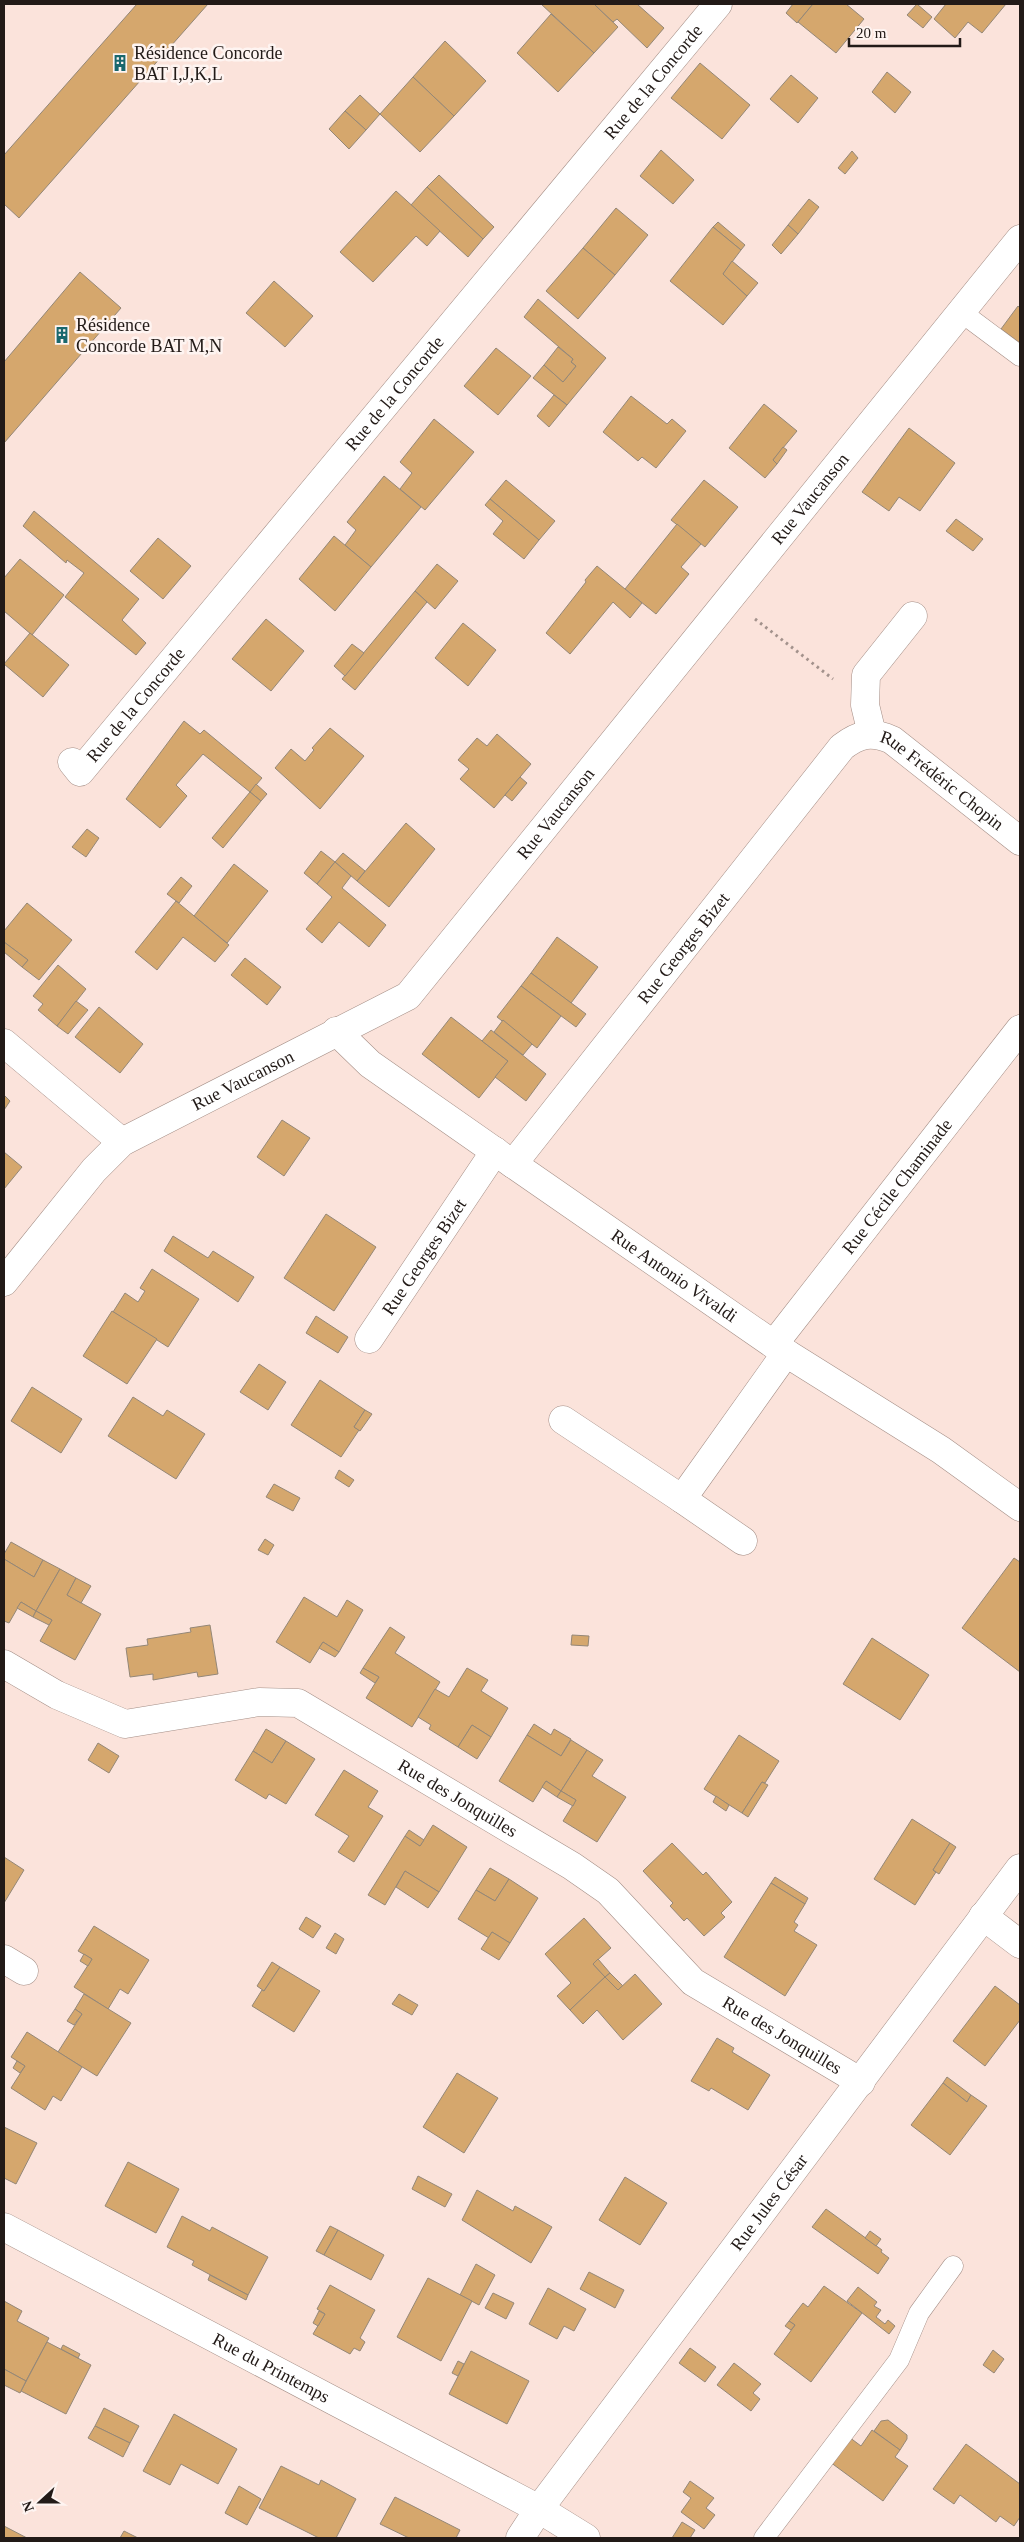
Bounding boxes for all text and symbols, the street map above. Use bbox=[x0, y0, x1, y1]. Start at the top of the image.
scale bar bbox=[849, 15, 960, 47]
street label: Rue de la Concorde bbox=[600, 21, 707, 143]
text: 20 m bbox=[856, 25, 887, 41]
place label: Résidence Concorde BAT I,J,K,L bbox=[134, 43, 282, 84]
building icon: Résidence Concorde BAT I,J,K,L bbox=[110, 53, 130, 73]
place label: Résidence Concorde BAT M,N bbox=[76, 315, 222, 356]
building icon: Résidence Concorde BAT M,N bbox=[52, 325, 72, 345]
street label: Rue de la Concorde bbox=[341, 332, 448, 455]
street label: Rue Vaucanson bbox=[767, 449, 853, 548]
street label: Rue de la Concorde bbox=[82, 644, 189, 766]
street label: Rue Frédéric Chopin bbox=[878, 727, 1008, 834]
street label: Rue Vaucanson bbox=[513, 764, 598, 863]
street label: Rue Georges Bizet bbox=[633, 889, 733, 1008]
street label: Rue Vaucanson bbox=[189, 1046, 297, 1114]
street label: Rue Cécile Chaminade bbox=[838, 1115, 956, 1258]
street label: Rue Georges Bizet bbox=[378, 1195, 470, 1319]
street label: Rue Antonio Vivaldi bbox=[607, 1225, 741, 1326]
street label: Rue des Jonquilles bbox=[395, 1755, 521, 1841]
street label: Rue des Jonquilles bbox=[719, 1992, 845, 2078]
street label: Rue Jules César bbox=[727, 2150, 812, 2254]
street label: Rue du Printemps bbox=[209, 2329, 333, 2407]
north arrow bbox=[15, 2477, 65, 2527]
text: N bbox=[20, 2499, 37, 2514]

